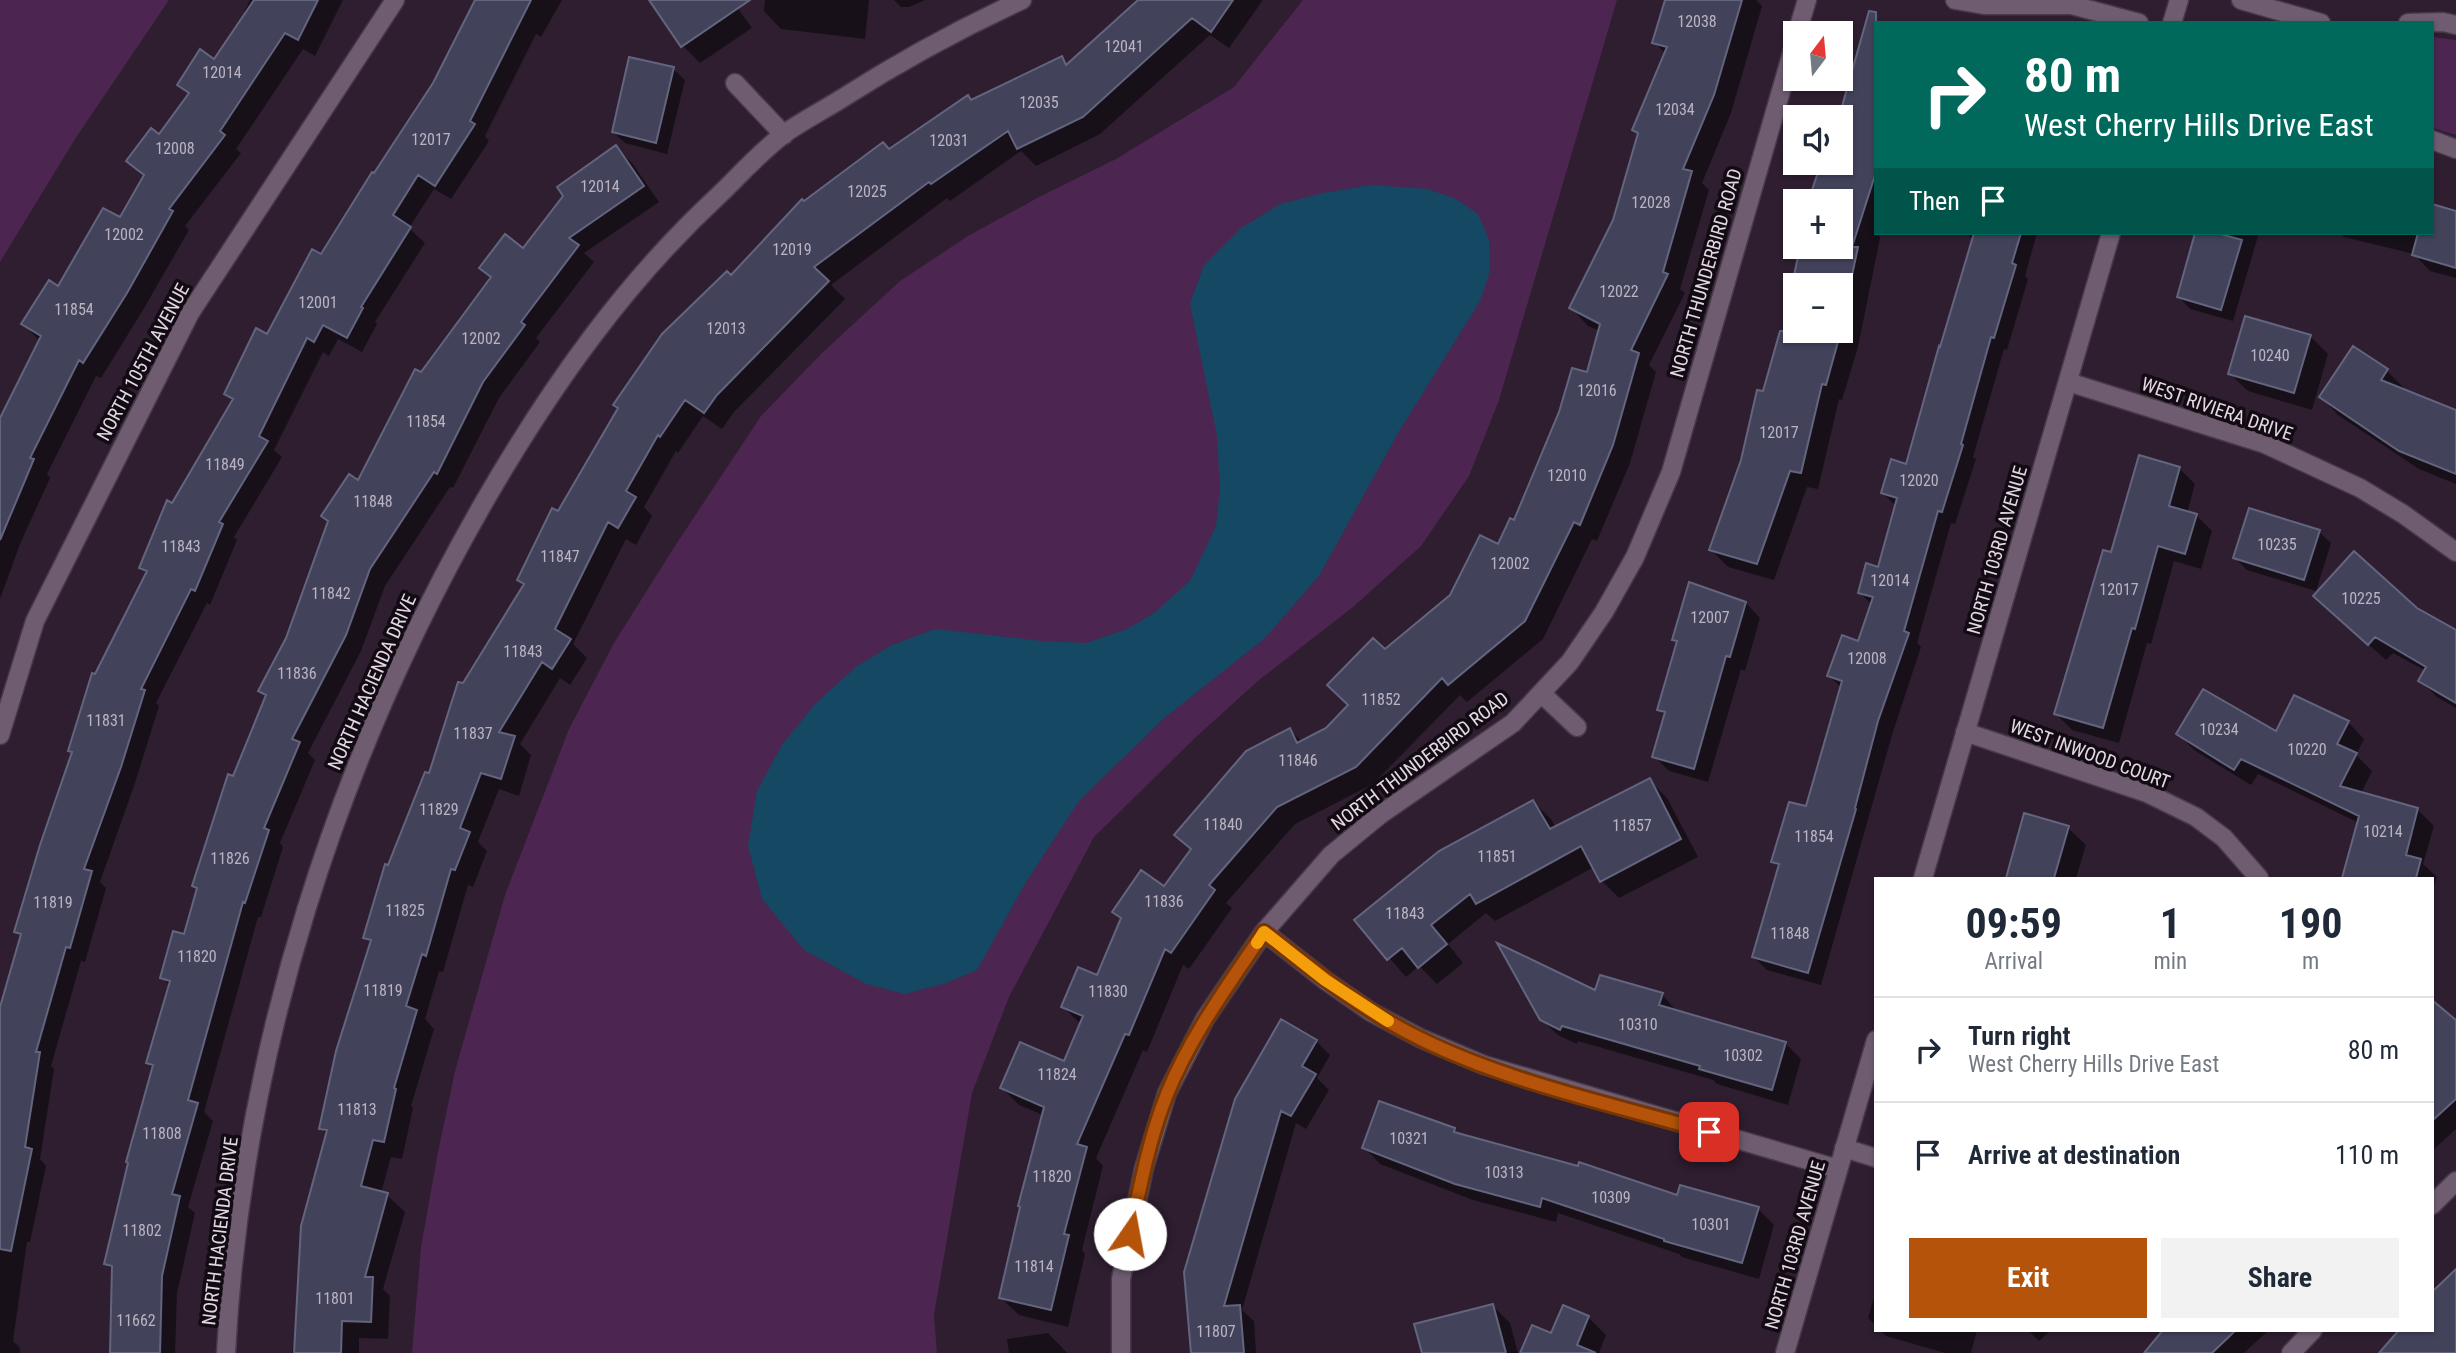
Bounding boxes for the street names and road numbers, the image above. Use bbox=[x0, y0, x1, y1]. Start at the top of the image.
street label: NORTH THUNDERBIRD ROAD bbox=[1665, 166, 1747, 380]
street label: NORTH 105TH AVENUE bbox=[92, 279, 194, 445]
street label: WEST RIVIERA DRIVE bbox=[2138, 372, 2296, 446]
street label: NORTH 103RD AVENUE bbox=[1962, 463, 2032, 637]
street label: NORTH HACIENDA DRIVE bbox=[323, 591, 421, 773]
street label: NORTH THUNDERBIRD ROAD bbox=[1327, 687, 1513, 835]
street label: WEST INWOOD COURT bbox=[2007, 714, 2173, 794]
street label: NORTH HACIENDA DRIVE bbox=[197, 1135, 243, 1327]
street label: NORTH 103RD AVENUE bbox=[1760, 1158, 1830, 1332]

